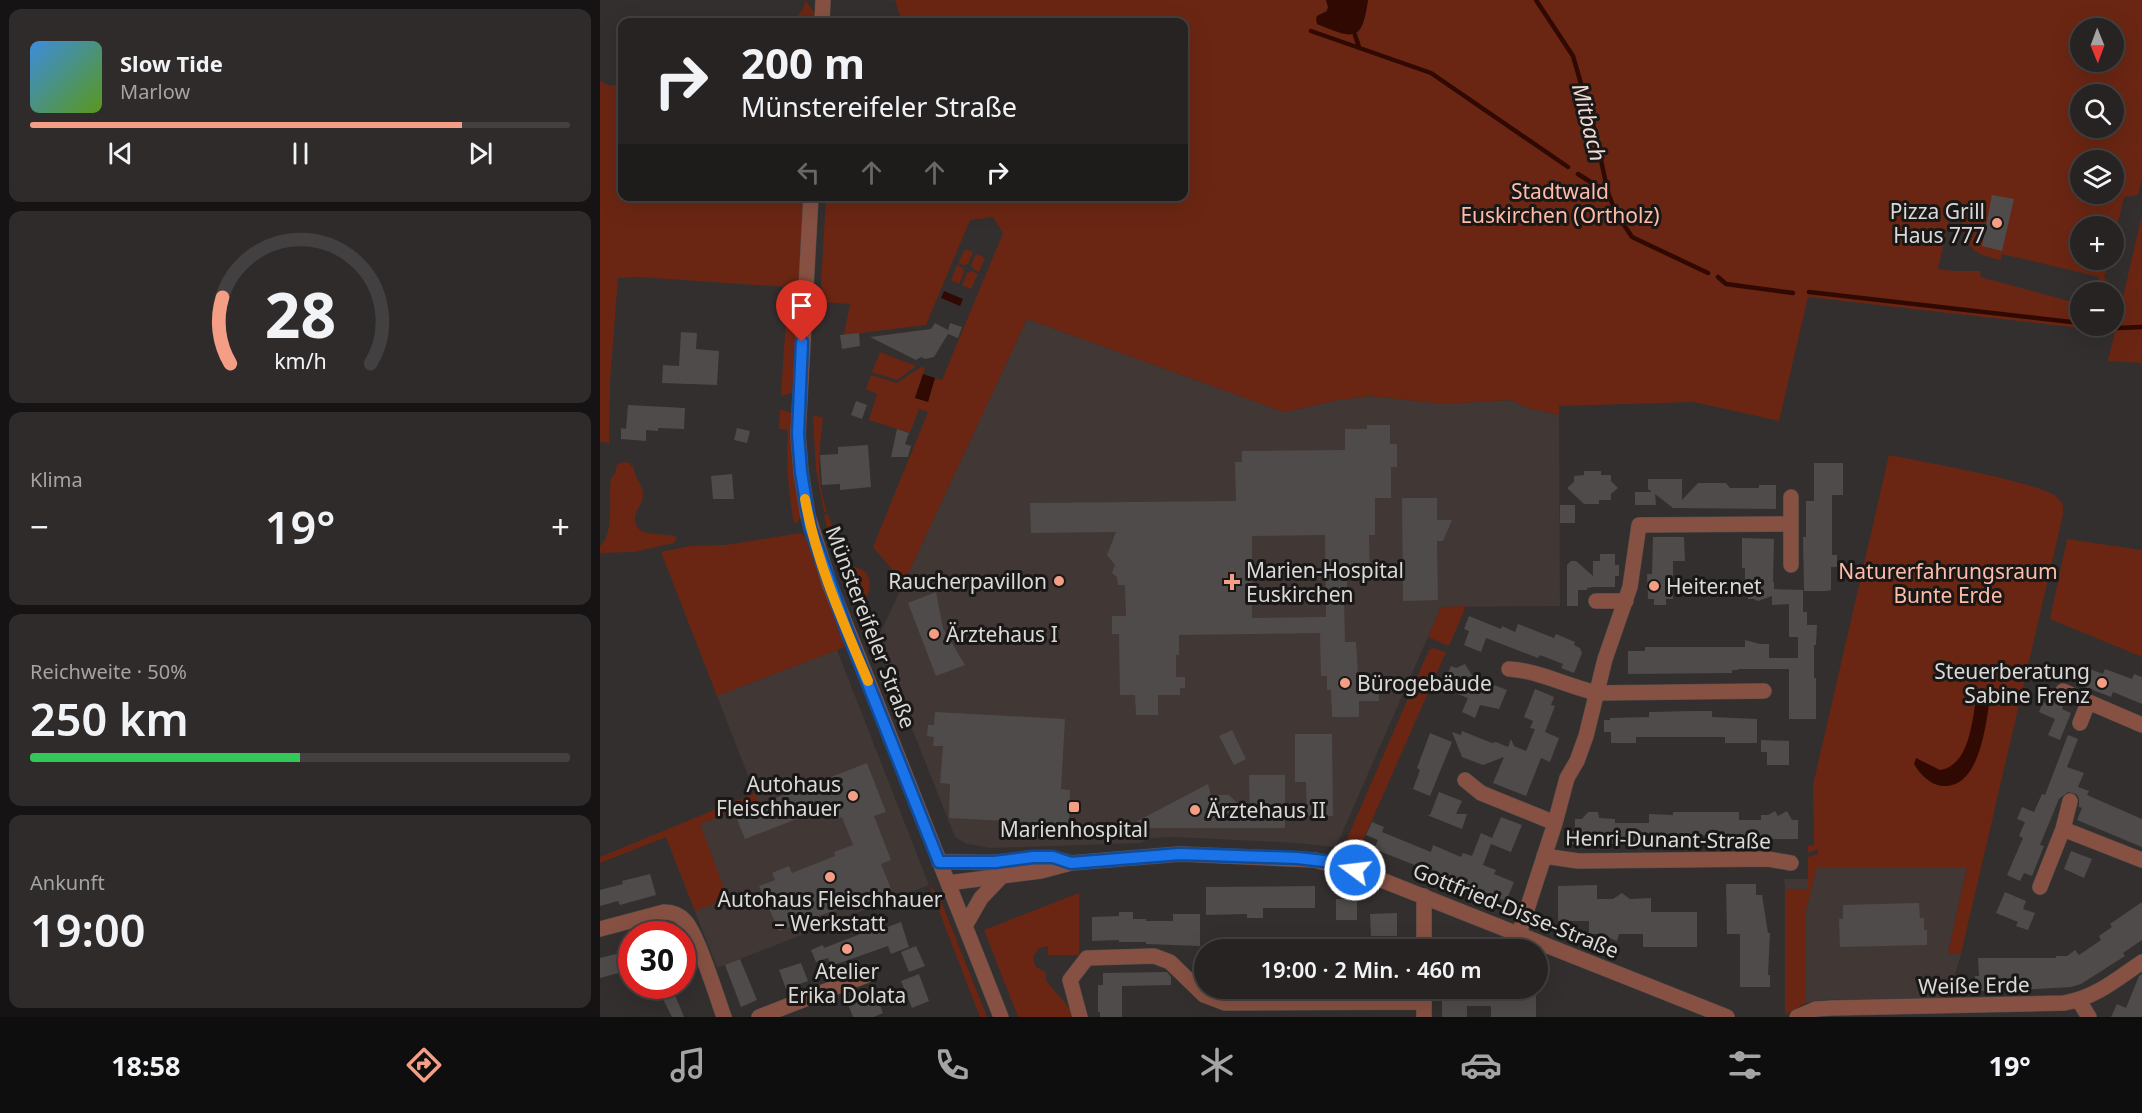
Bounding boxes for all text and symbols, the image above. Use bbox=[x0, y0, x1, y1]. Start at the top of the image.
north arrow bbox=[2070, 18, 2124, 72]
map controls bbox=[2070, 18, 2124, 336]
text: 200 m bbox=[741, 34, 865, 91]
icon: right bbox=[642, 42, 720, 120]
text: Slow Tide bbox=[120, 48, 223, 78]
text: Marlow bbox=[120, 78, 190, 105]
water label: Mitbach bbox=[1566, 80, 1614, 164]
button: search bbox=[2070, 84, 2124, 138]
text: Münstereifeler Straße bbox=[741, 88, 1017, 125]
icon: previous bbox=[104, 137, 137, 170]
icon: pause bbox=[284, 137, 317, 170]
icon: next bbox=[464, 137, 497, 170]
button: layers bbox=[2070, 150, 2124, 204]
icon: left bbox=[792, 156, 825, 189]
icon: ahead bbox=[855, 156, 888, 189]
icon: ahead bbox=[918, 156, 951, 189]
icon: right bbox=[981, 156, 1014, 189]
park label: Stadtwald Euskirchen (Ortholz) bbox=[1460, 177, 1660, 229]
place label: Pizza Grill Haus 777 bbox=[1890, 197, 1985, 249]
marker: Pizza Grill Haus 777 bbox=[1990, 216, 2004, 230]
button: + bbox=[2070, 216, 2124, 270]
text: 28 bbox=[264, 271, 336, 356]
pin bbox=[776, 280, 827, 342]
button: − bbox=[2070, 282, 2124, 336]
icon: arrive bbox=[785, 289, 818, 322]
text: km/h bbox=[274, 346, 326, 375]
text: Klima bbox=[30, 466, 83, 493]
text: 19° bbox=[265, 496, 335, 557]
text: − bbox=[30, 504, 49, 549]
text: + bbox=[551, 504, 570, 549]
street label: Münstereifeler Straße bbox=[819, 522, 923, 732]
place label: Marien-Hospital Euskirchen bbox=[1246, 556, 1404, 608]
park label: Naturerfahrungsraum Bunte Erde bbox=[1838, 557, 2058, 609]
place label: Raucherpavillon bbox=[888, 567, 1047, 595]
place label: Heiter.net bbox=[1666, 572, 1762, 600]
marker: Marien-Hospital Euskirchen bbox=[1223, 573, 1241, 591]
marker: Raucherpavillon bbox=[1052, 574, 1066, 588]
marker: Heiter.net bbox=[1647, 579, 1661, 593]
place label: Ärztehaus I bbox=[946, 620, 1058, 648]
marker: Ärztehaus I bbox=[927, 627, 941, 641]
place label: Steuerberatung Sabine Frenz bbox=[1934, 657, 2090, 709]
text: Reichweite · 50% bbox=[30, 658, 187, 685]
place label: Bürogebäude bbox=[1357, 669, 1492, 697]
marker: Bürogebäude bbox=[1338, 676, 1352, 690]
marker: Steuerberatung Sabine Frenz bbox=[2095, 676, 2109, 690]
text: 250 km bbox=[30, 688, 189, 749]
place label: Autohaus Fleischhauer bbox=[716, 770, 841, 822]
marker: Autohaus Fleischhauer bbox=[846, 789, 860, 803]
place label: Ärztehaus II bbox=[1207, 796, 1326, 824]
marker: Marienhospital bbox=[1067, 800, 1081, 814]
marker: Ärztehaus II bbox=[1188, 803, 1202, 817]
place label: Marienhospital bbox=[1000, 815, 1148, 843]
street label: Henri-Dunant-Straße bbox=[1565, 823, 1771, 855]
position arrow bbox=[1323, 838, 1387, 902]
street label: Gottfried-Disse-Straße bbox=[1409, 856, 1623, 964]
text: Ankunft bbox=[30, 869, 105, 896]
marker: Autohaus Fleischhauer – Werkstatt bbox=[823, 870, 837, 884]
place label: Autohaus Fleischhauer – Werkstatt bbox=[718, 885, 943, 937]
text: 19:00 bbox=[30, 899, 145, 960]
speed limit sign: 30 bbox=[618, 921, 696, 999]
marker: Atelier Erika Dolata bbox=[840, 942, 854, 956]
text: 19:00 · 2 Min. · 460 m bbox=[1260, 954, 1482, 984]
place label: Atelier Erika Dolata bbox=[788, 957, 906, 1009]
street label: Weiße Erde bbox=[1918, 970, 2030, 1000]
icon: directions bbox=[403, 1044, 445, 1086]
icon: music bbox=[667, 1044, 709, 1086]
icon: phone bbox=[931, 1044, 973, 1086]
icon: climate bbox=[1196, 1044, 1238, 1086]
icon: car bbox=[1460, 1044, 1502, 1086]
icon: filters bbox=[1724, 1044, 1766, 1086]
text: 18:58 bbox=[111, 1047, 181, 1084]
text: 19° bbox=[1988, 1047, 2031, 1084]

